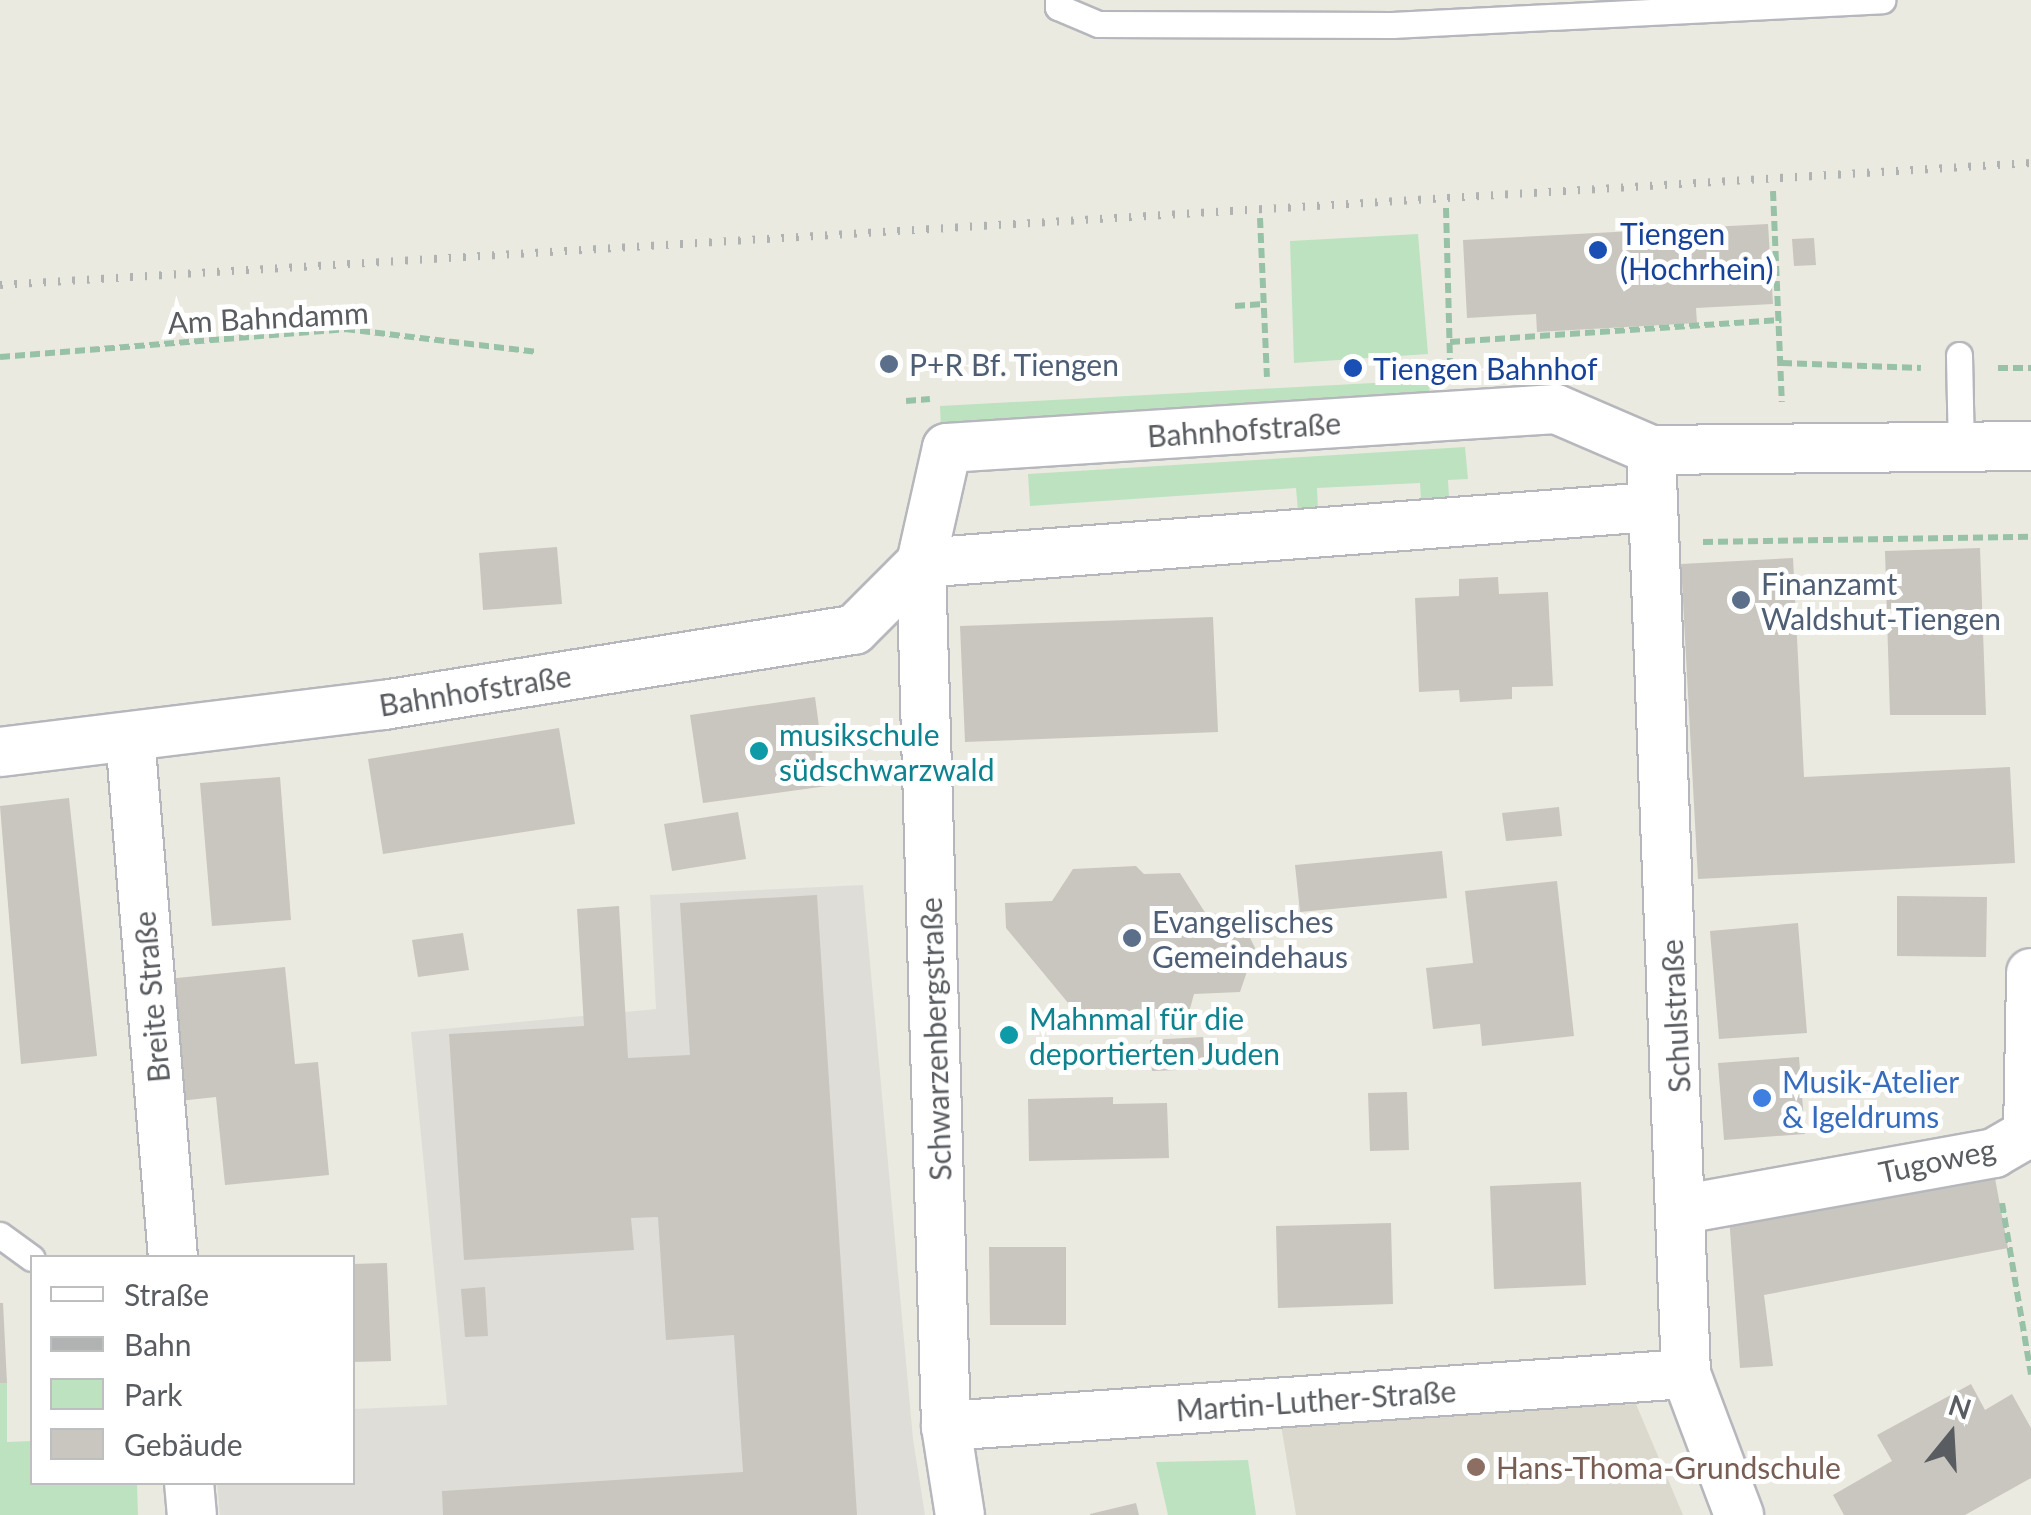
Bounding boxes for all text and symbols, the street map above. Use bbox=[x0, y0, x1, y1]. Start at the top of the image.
place label: Tiengen (Hochrhein) bbox=[1620, 215, 1773, 286]
marker: Tiengen (Hochrhein) bbox=[1585, 237, 1611, 263]
street label: Am Bahndamm bbox=[167, 294, 369, 340]
place label: P+R Bf. Tiengen bbox=[909, 346, 1120, 382]
place label: Tiengen Bahnhof bbox=[1373, 350, 1598, 386]
marker: P+R Bf. Tiengen bbox=[878, 353, 900, 375]
marker: Tiengen Bahnhof bbox=[1342, 357, 1364, 379]
street label: Bahnhofstraße bbox=[1146, 404, 1342, 454]
place label: Finanzamt Waldshut-Tiengen bbox=[1761, 565, 2001, 636]
marker: Finanzamt Waldshut-Tiengen bbox=[1730, 589, 1752, 611]
street label: Bahnhofstraße bbox=[376, 657, 574, 723]
place label: musikschule südschwarzwald bbox=[779, 716, 994, 786]
marker: musikschule südschwarzwald bbox=[748, 740, 770, 762]
street label: Schwarzenbergstraße bbox=[912, 897, 958, 1181]
place label: Evangelisches Gemeindehaus bbox=[1152, 903, 1348, 974]
street label: Breite Straße bbox=[126, 910, 176, 1084]
marker: Evangelisches Gemeindehaus bbox=[1121, 927, 1143, 949]
street label: Schulstraße bbox=[1653, 938, 1697, 1094]
place label: Mahnmal für die deportierten Juden bbox=[1029, 1000, 1281, 1070]
marker: Mahnmal für die deportierten Juden bbox=[998, 1024, 1020, 1046]
place label: Musik-Atelier & Igeldrums bbox=[1782, 1063, 1959, 1134]
marker: Musik-Atelier & Igeldrums bbox=[1751, 1087, 1773, 1109]
street label: Tugoweg bbox=[1875, 1130, 1999, 1190]
legend bbox=[30, 1255, 355, 1485]
text: Straße bbox=[124, 1276, 209, 1312]
text: Bahn bbox=[124, 1326, 192, 1362]
street label: Martin-Luther-Straße bbox=[1175, 1372, 1457, 1428]
text: Park bbox=[124, 1376, 183, 1412]
north arrow bbox=[1901, 1385, 2001, 1485]
text: N bbox=[1945, 1387, 1976, 1426]
text: Gebäude bbox=[124, 1426, 243, 1462]
place label: Hans-Thoma-Grundschule bbox=[1496, 1449, 1841, 1485]
marker: Hans-Thoma-Grundschule bbox=[1465, 1456, 1487, 1478]

